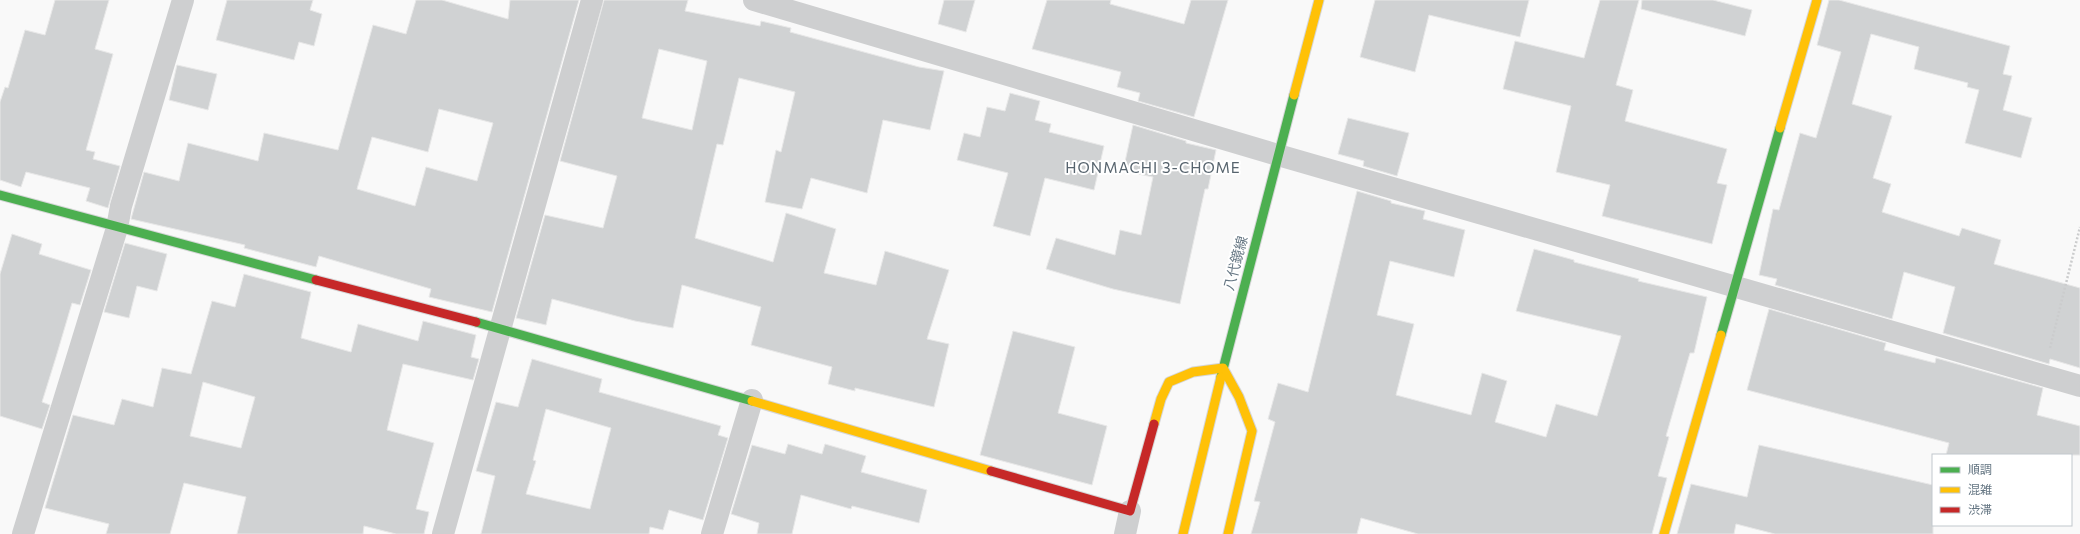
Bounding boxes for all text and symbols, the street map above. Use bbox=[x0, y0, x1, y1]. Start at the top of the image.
district label: HONMACHI 3-CHOME bbox=[1065, 158, 1241, 176]
street label: 八代鏡線 bbox=[1220, 234, 1250, 292]
legend bbox=[1932, 454, 2072, 526]
text: 順調 bbox=[1968, 462, 1992, 476]
text: 混雑 bbox=[1968, 482, 1992, 496]
text: 渋滞 bbox=[1968, 502, 1992, 516]

